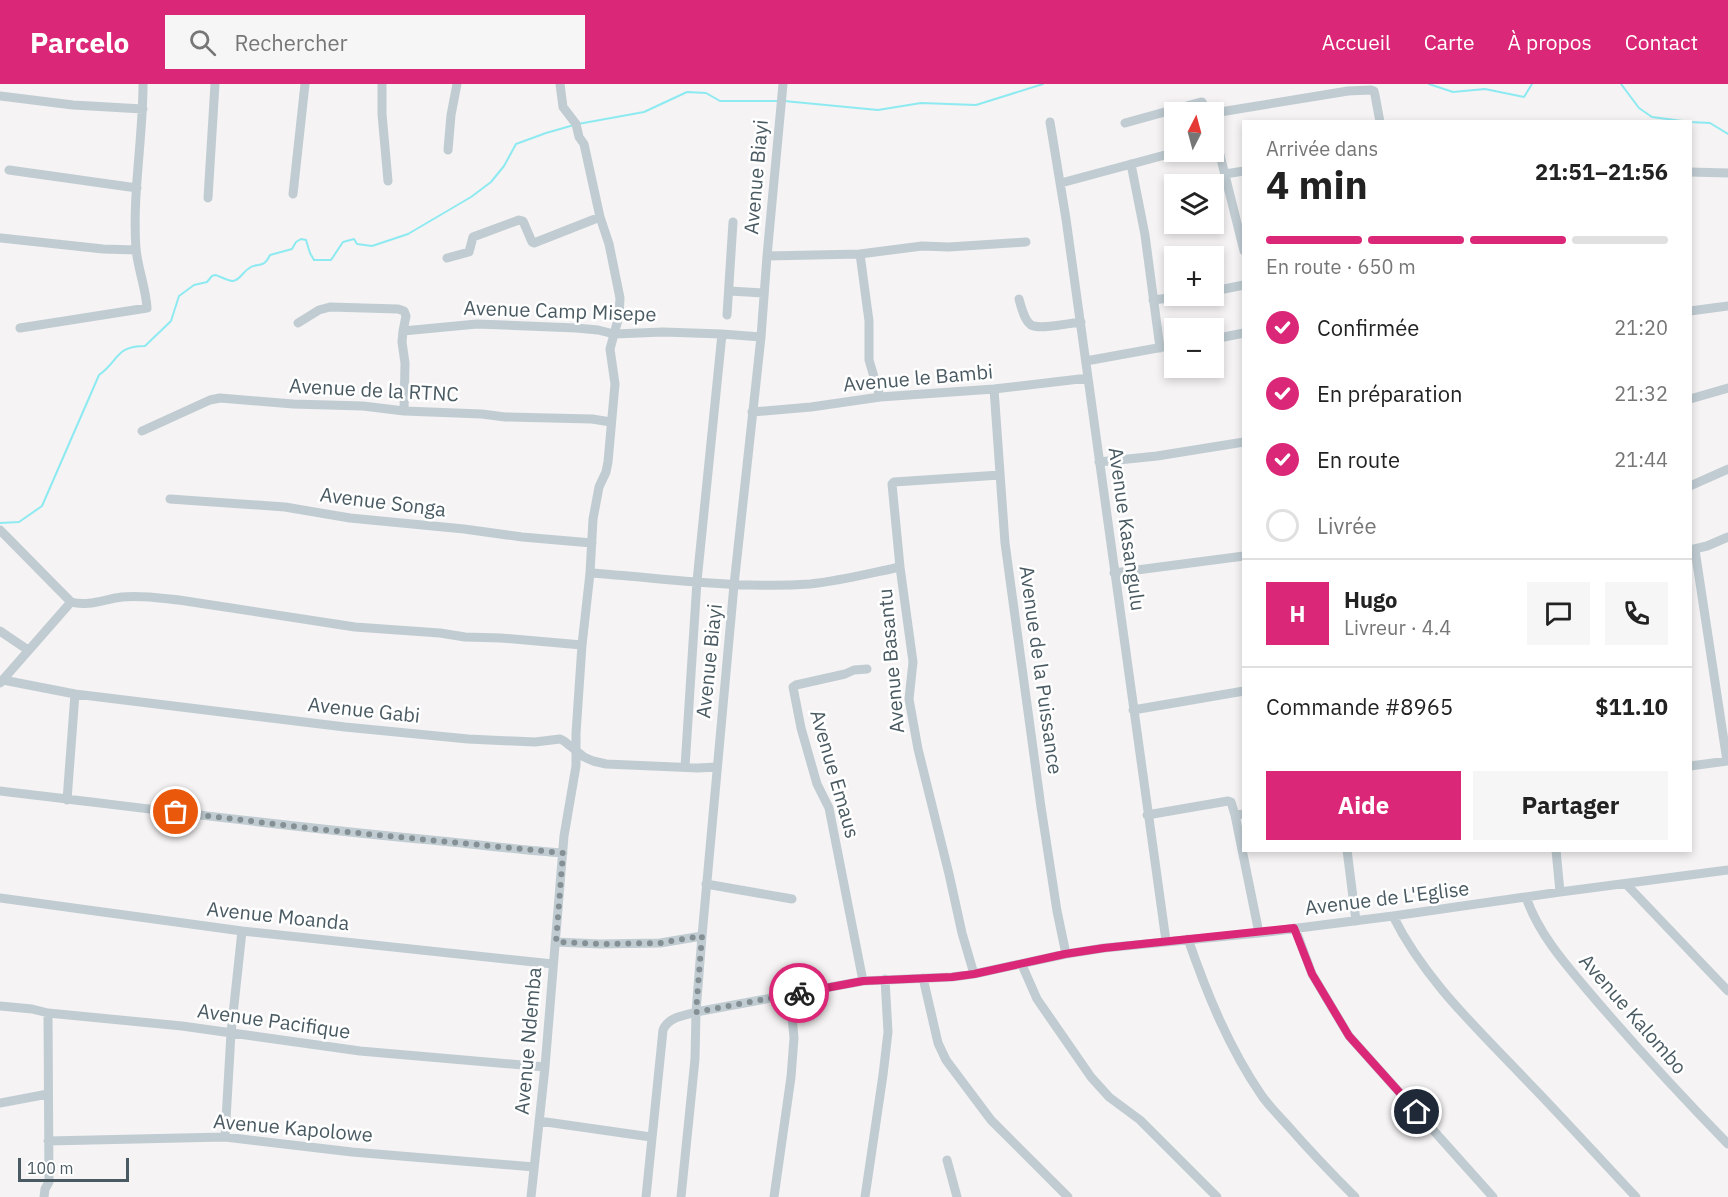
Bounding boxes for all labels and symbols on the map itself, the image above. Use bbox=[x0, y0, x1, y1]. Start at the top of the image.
north arrow bbox=[1164, 102, 1224, 162]
street label: Avenue Biayi bbox=[737, 118, 774, 235]
street label: Avenue Camp Misepe bbox=[463, 294, 657, 327]
street label: Avenue le Bambi bbox=[842, 357, 994, 398]
street label: Avenue de la RTNC bbox=[288, 372, 460, 407]
street label: Avenue Kasangulu bbox=[1103, 445, 1152, 612]
street label: Avenue Songa bbox=[318, 480, 448, 523]
street label: Avenue de la Puissance bbox=[1013, 564, 1070, 776]
street label: Avenue Basantu bbox=[871, 587, 910, 735]
street label: Avenue Biayi bbox=[689, 602, 728, 720]
street label: Avenue Gabi bbox=[307, 690, 421, 729]
street label: Avenue Emaus bbox=[804, 707, 867, 841]
pin bbox=[150, 786, 201, 837]
street label: Avenue de L'Eglise bbox=[1303, 874, 1471, 921]
street label: Avenue Moanda bbox=[205, 895, 351, 936]
street label: Avenue Kalombo bbox=[1574, 948, 1693, 1080]
courier bbox=[769, 963, 829, 1023]
street label: Avenue Ndemba bbox=[508, 966, 547, 1116]
street label: Avenue Pacifique bbox=[196, 996, 352, 1045]
pin bbox=[1391, 1086, 1442, 1137]
street label: Avenue Kapolowe bbox=[212, 1107, 374, 1148]
scale bar bbox=[18, 1155, 129, 1182]

